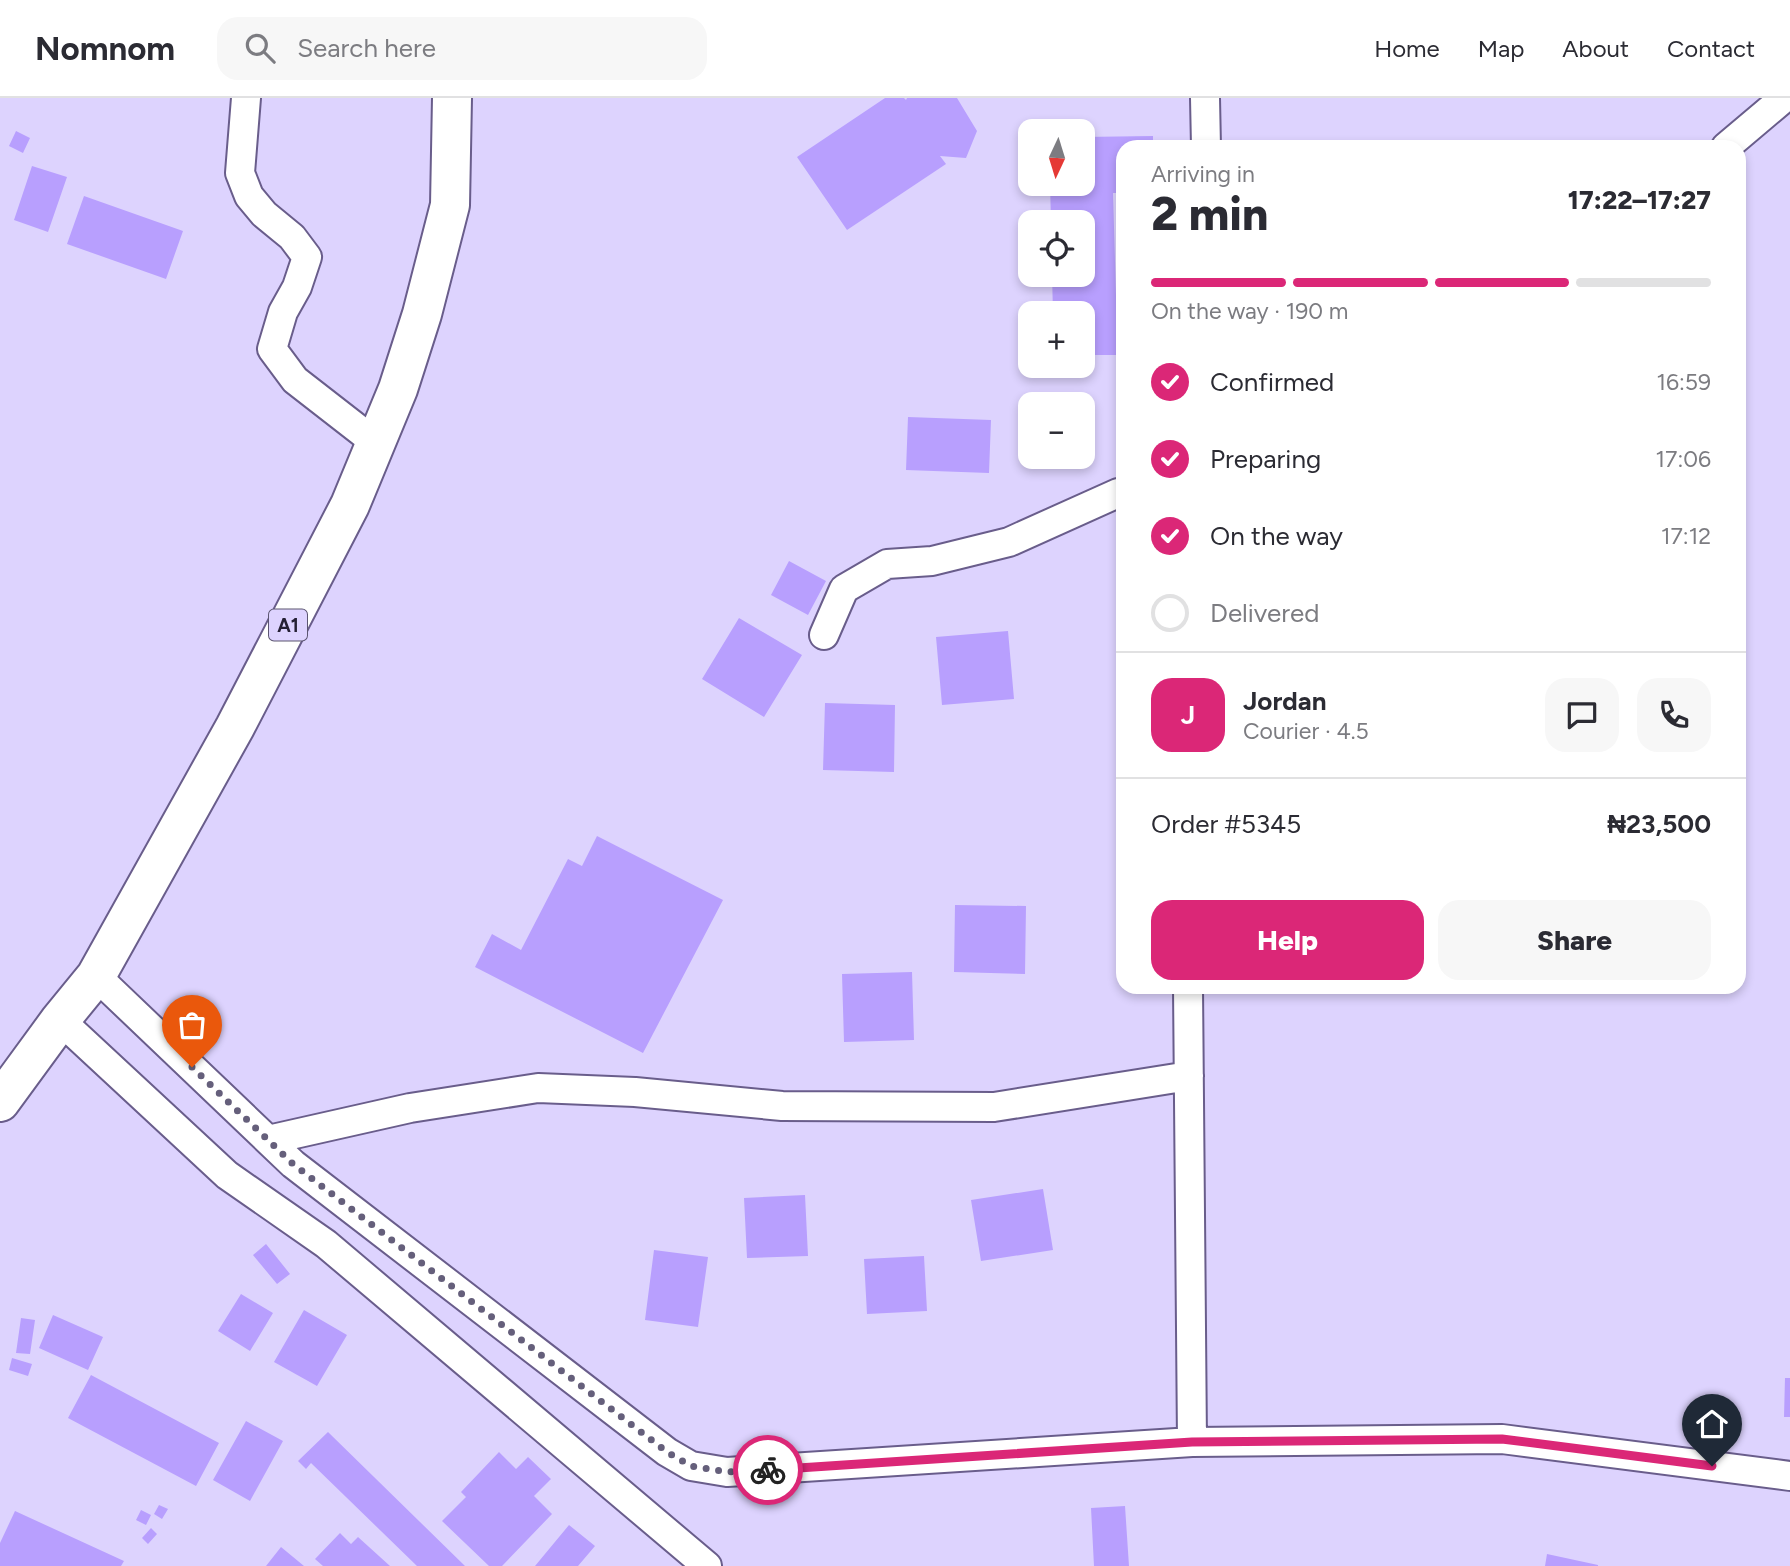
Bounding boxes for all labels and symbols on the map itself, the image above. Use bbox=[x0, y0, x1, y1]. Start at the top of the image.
north arrow bbox=[1018, 119, 1096, 196]
road number: A1 bbox=[269, 610, 307, 640]
pin bbox=[162, 995, 222, 1067]
pin bbox=[1682, 1394, 1742, 1466]
courier bbox=[733, 1435, 803, 1505]

